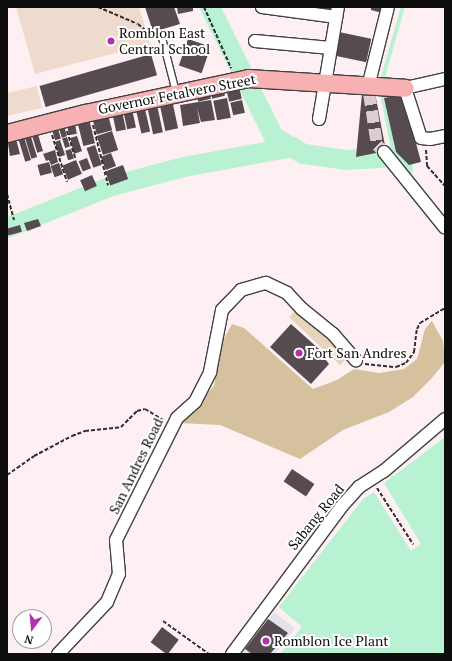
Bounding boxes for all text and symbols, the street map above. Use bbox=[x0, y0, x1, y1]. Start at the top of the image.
place label: Romblon East Central School bbox=[119, 25, 210, 58]
marker: Romblon East Central School bbox=[106, 36, 116, 46]
street label: Governor Fetalvero Street bbox=[97, 70, 257, 118]
place label: Fort San Andres bbox=[307, 345, 407, 361]
marker: Fort San Andres bbox=[294, 348, 304, 358]
street label: San Andres Road bbox=[105, 415, 167, 517]
street label: Sabang Road bbox=[284, 481, 348, 553]
north arrow bbox=[12, 609, 52, 649]
text: N bbox=[23, 632, 35, 647]
place label: Romblon Ice Plant bbox=[274, 633, 389, 649]
marker: Romblon Ice Plant bbox=[261, 636, 271, 646]

